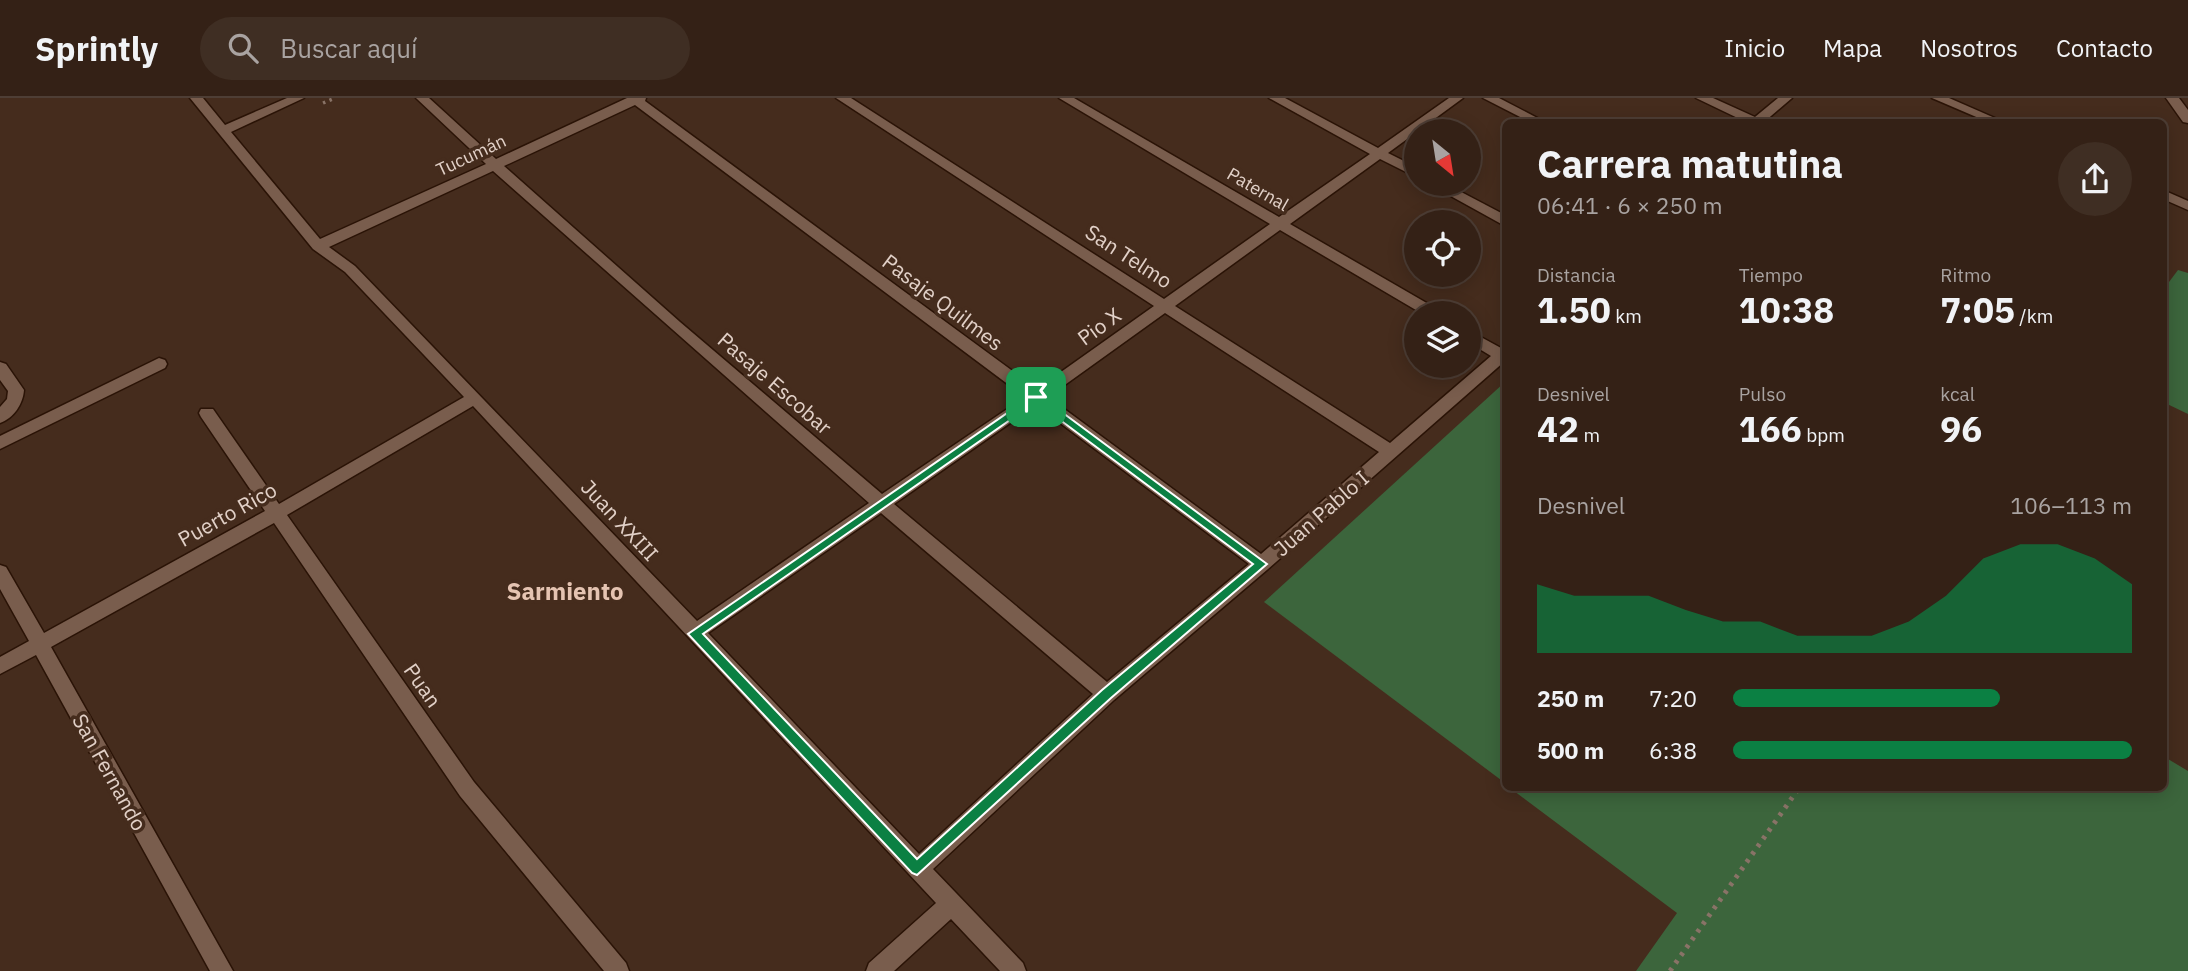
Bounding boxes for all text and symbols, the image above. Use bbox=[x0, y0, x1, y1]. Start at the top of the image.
search box bbox=[200, 17, 690, 80]
text: Sprintly bbox=[35, 27, 158, 70]
icon: search bbox=[224, 29, 262, 67]
text: Buscar aquí bbox=[280, 31, 417, 65]
text: Inicio bbox=[1724, 32, 1785, 64]
text: Mapa bbox=[1823, 32, 1882, 64]
text: Nosotros bbox=[1920, 32, 2018, 64]
text: Contacto bbox=[2056, 32, 2153, 64]
north arrow bbox=[1404, 119, 1480, 196]
map controls bbox=[1404, 119, 1481, 378]
street label: Tucumán bbox=[432, 129, 510, 181]
text: Carrera matutina bbox=[1537, 139, 1843, 188]
button: share bbox=[2058, 142, 2132, 216]
street label: Paternal bbox=[1223, 162, 1293, 216]
text: 06:41 · 6 × 250 m bbox=[1537, 190, 1723, 220]
button: locate bbox=[1404, 210, 1481, 287]
street label: San Telmo bbox=[1080, 217, 1178, 295]
street label: Pasaje Quilmes bbox=[877, 247, 1009, 357]
text: Distancia bbox=[1537, 263, 1616, 287]
text: Tiempo bbox=[1739, 263, 1803, 287]
text: Ritmo bbox=[1940, 263, 1991, 287]
text: 1.50 bbox=[1537, 287, 1611, 333]
text: 10:38 bbox=[1739, 287, 1834, 333]
text: 7:05 bbox=[1940, 287, 2015, 333]
street label: Pio X bbox=[1072, 301, 1127, 351]
button: layers bbox=[1404, 301, 1481, 378]
text: km bbox=[1611, 304, 1642, 328]
text: /km bbox=[2015, 304, 2053, 328]
street label: Pasaje Escobar bbox=[712, 326, 838, 441]
pin bbox=[1006, 367, 1066, 427]
icon: arrive bbox=[1017, 378, 1055, 416]
text: Desnivel bbox=[1537, 382, 1610, 406]
text: Pulso bbox=[1739, 382, 1786, 406]
text: kcal bbox=[1940, 382, 1975, 406]
text: 42 bbox=[1537, 406, 1579, 452]
text: 166 bbox=[1739, 406, 1802, 452]
text: 96 bbox=[1940, 406, 1982, 452]
text: m bbox=[1579, 423, 1600, 447]
text: bpm bbox=[1802, 423, 1845, 447]
street label: Juan Pablo I bbox=[1267, 464, 1375, 562]
street label: Juan XXIII bbox=[575, 473, 665, 567]
street label: Puerto Rico bbox=[173, 475, 281, 553]
text: Desnivel bbox=[1537, 490, 1625, 520]
text: 106–113 m bbox=[2010, 490, 2132, 520]
district label: Sarmiento bbox=[506, 575, 624, 607]
street label: Puan bbox=[398, 657, 448, 713]
text: 250 m bbox=[1537, 683, 1604, 713]
text: 7:20 bbox=[1649, 683, 1697, 713]
street label: San Fernando bbox=[66, 708, 154, 836]
text: 500 m bbox=[1537, 735, 1604, 765]
text: 6:38 bbox=[1649, 735, 1697, 765]

